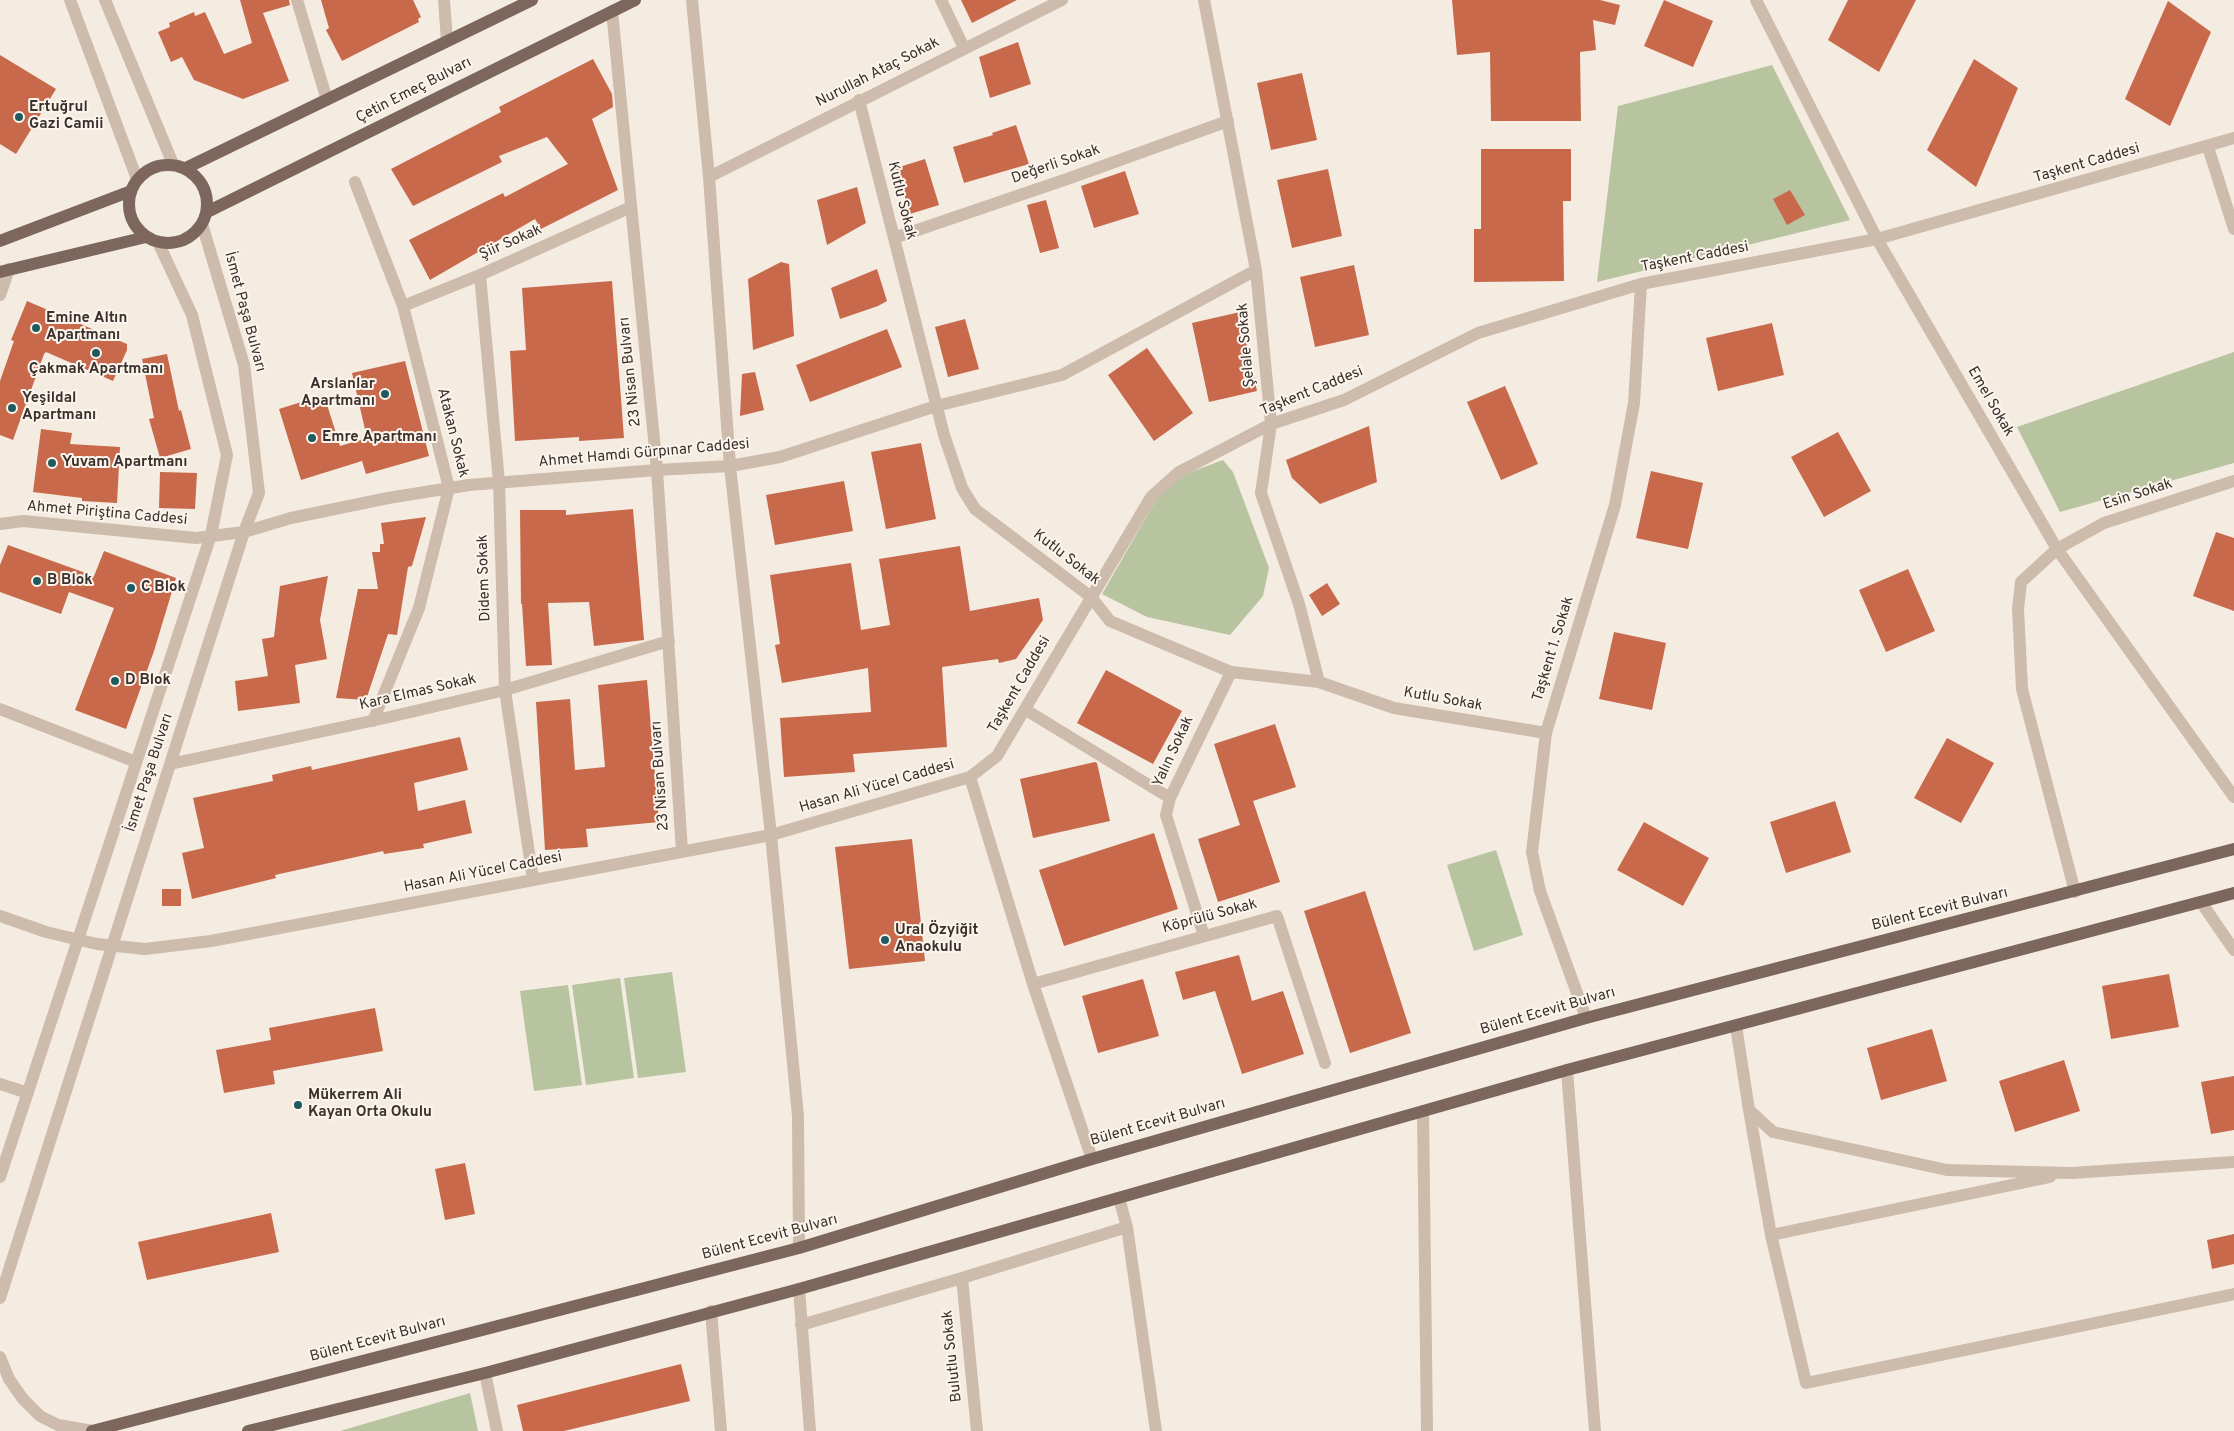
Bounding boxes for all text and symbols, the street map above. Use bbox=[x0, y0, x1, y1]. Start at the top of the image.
street label: Nurullah Ataç Sokak bbox=[813, 34, 943, 112]
street label: Çetin Emeç Bulvarı bbox=[353, 54, 475, 128]
place label: Ertuğrul Gazi Camii bbox=[29, 99, 103, 134]
marker: Ertuğrul Gazi Camii bbox=[13, 111, 25, 123]
street label: Taşkent Caddesi bbox=[2032, 140, 2142, 188]
street label: Değerli Sokak bbox=[1009, 141, 1103, 189]
street label: Kutlu Sokak bbox=[883, 160, 919, 242]
street label: Şiir Sokak bbox=[477, 221, 545, 265]
street label: Taşkent Caddesi bbox=[1640, 239, 1750, 277]
street label: İsmet Paşa Bulvarı bbox=[219, 250, 269, 374]
street label: Şelale Sokak bbox=[1234, 302, 1260, 388]
place label: Emine Altın Apartmanı bbox=[46, 310, 127, 345]
street label: 23 Nisan Bulvarı bbox=[616, 316, 646, 428]
marker: Emine Altın Apartmanı bbox=[30, 322, 42, 334]
marker: Çakmak Apartmanı bbox=[90, 347, 102, 359]
place label: Çakmak Apartmanı bbox=[29, 361, 163, 379]
street label: Taşkent Caddesi bbox=[1258, 363, 1366, 421]
street label: Emel Sokak bbox=[1963, 364, 2017, 440]
place label: Arslanlar Apartmanı bbox=[301, 376, 375, 411]
street label: Atakan Sokak bbox=[432, 386, 472, 480]
marker: Arslanlar Apartmanı bbox=[379, 388, 391, 400]
place label: Yeşildal Apartmanı bbox=[22, 390, 96, 425]
marker: Yeşildal Apartmanı bbox=[6, 402, 18, 414]
place label: Emre Apartmanı bbox=[322, 429, 437, 447]
marker: Emre Apartmanı bbox=[306, 432, 318, 444]
street label: Ahmet Hamdi Gürpınar Caddesi bbox=[538, 436, 750, 472]
place label: Yuvam Apartmanı bbox=[62, 454, 188, 472]
marker: Yuvam Apartmanı bbox=[46, 457, 58, 469]
street label: Esin Sokak bbox=[2101, 475, 2175, 515]
street label: Ahmet Piriştina Caddesi bbox=[26, 498, 188, 530]
street label: Kutlu Sokak bbox=[1029, 526, 1103, 590]
street label: Didem Sokak bbox=[474, 534, 496, 622]
place label: B Blok bbox=[47, 572, 93, 590]
marker: B Blok bbox=[31, 575, 43, 587]
place label: C Blok bbox=[141, 579, 186, 597]
marker: C Blok bbox=[125, 582, 137, 594]
street label: Taşkent 1. Sokak bbox=[1529, 594, 1579, 704]
street label: Taşkent Caddesi bbox=[985, 633, 1055, 737]
street label: Kara Elmas Sokak bbox=[358, 671, 478, 715]
place label: D Blok bbox=[125, 672, 171, 690]
marker: D Blok bbox=[109, 675, 121, 687]
street label: Kutlu Sokak bbox=[1402, 684, 1484, 716]
street label: İsmet Paşa Bulvarı bbox=[122, 711, 178, 835]
street label: Yalın Sokak bbox=[1150, 713, 1198, 791]
street label: 23 Nisan Bulvarı bbox=[648, 720, 674, 832]
street label: Hasan Ali Yücel Caddesi bbox=[797, 756, 957, 818]
street label: Hasan Ali Yücel Caddesi bbox=[402, 849, 564, 897]
street label: Bülent Ecevit Bulvarı bbox=[1870, 884, 2010, 936]
street label: Köprülü Sokak bbox=[1161, 896, 1259, 938]
place label: Ural Özyiğit Anaokulu bbox=[895, 922, 978, 957]
marker: Ural Özyiğit Anaokulu bbox=[879, 934, 891, 946]
street label: Bülent Ecevit Bulvarı bbox=[1478, 984, 1618, 1040]
place label: Mükerrem Ali Kayan Orta Okulu bbox=[308, 1087, 432, 1122]
street label: Bülent Ecevit Bulvarı bbox=[1088, 1095, 1228, 1151]
marker: Mükerrem Ali Kayan Orta Okulu bbox=[292, 1099, 304, 1111]
street label: Bülent Ecevit Bulvarı bbox=[700, 1211, 840, 1265]
street label: Bulutlu Sokak bbox=[939, 1309, 967, 1403]
street label: Bülent Ecevit Bulvarı bbox=[308, 1313, 448, 1367]

